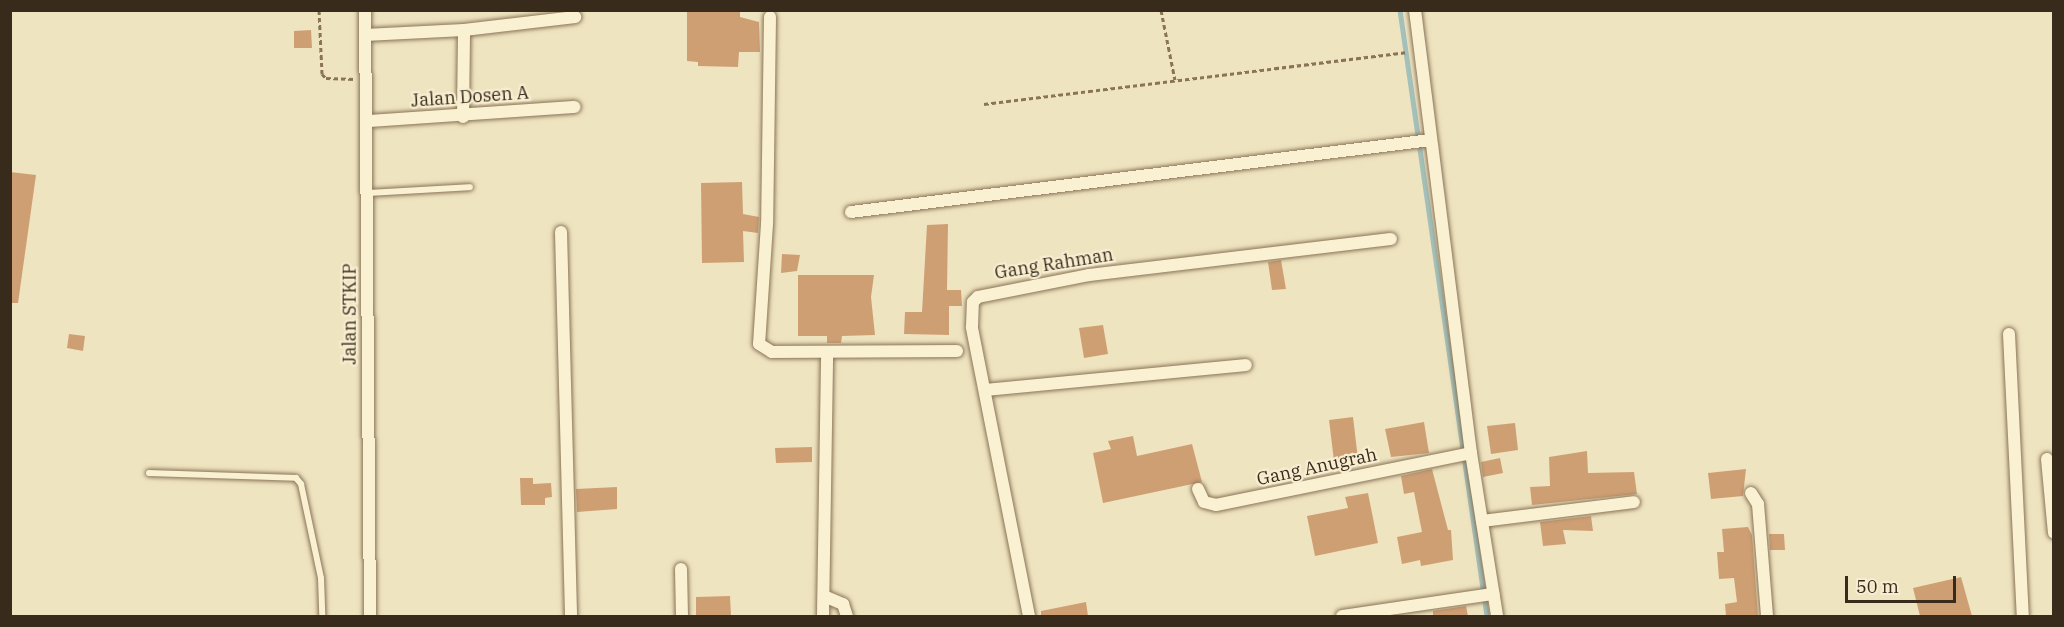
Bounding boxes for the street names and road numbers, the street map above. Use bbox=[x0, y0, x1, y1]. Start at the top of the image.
street label: Jalan Dosen A bbox=[410, 82, 530, 112]
street label: Gang Rahman bbox=[993, 244, 1115, 284]
street label: Jalan STKIP bbox=[339, 263, 361, 365]
street label: Gang Anugrah bbox=[1255, 444, 1379, 490]

